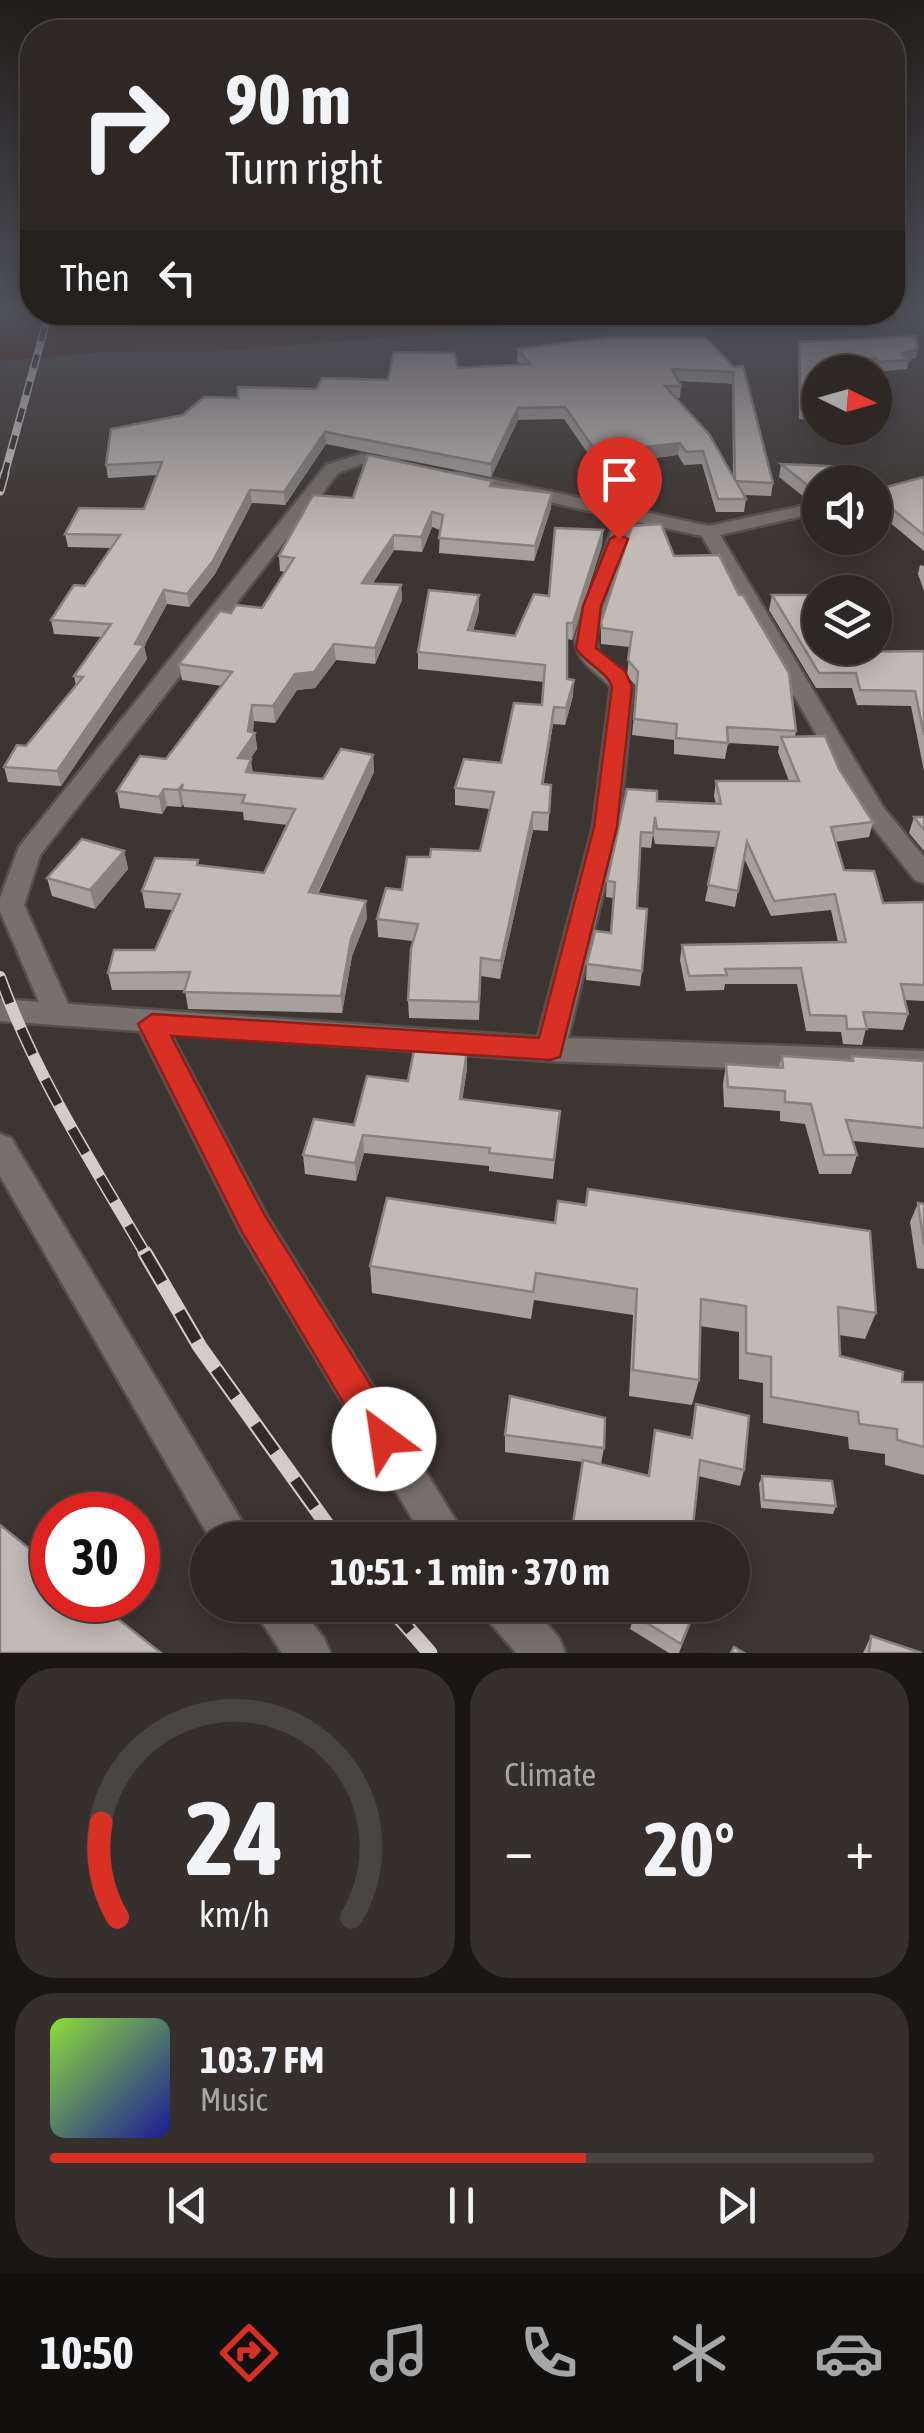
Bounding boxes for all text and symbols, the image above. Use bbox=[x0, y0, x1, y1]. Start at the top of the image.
text: 90 m bbox=[225, 59, 351, 139]
icon: right bbox=[60, 60, 190, 190]
text: Turn right bbox=[225, 142, 383, 194]
icon: left bbox=[150, 250, 205, 305]
text: Then bbox=[60, 256, 130, 299]
north arrow bbox=[802, 355, 892, 445]
map controls bbox=[802, 355, 892, 665]
pin bbox=[577, 437, 662, 540]
icon: arrive bbox=[592, 452, 647, 507]
button: sound bbox=[802, 465, 892, 555]
button: layers bbox=[802, 575, 892, 665]
position arrow bbox=[332, 1387, 436, 1491]
speed limit sign: 30 bbox=[30, 1492, 160, 1622]
text: 10:51 · 1 min · 370 m bbox=[330, 1550, 610, 1593]
text: Climate bbox=[505, 1756, 596, 1793]
text: 24 bbox=[186, 1778, 284, 1897]
text: 20° bbox=[644, 1806, 735, 1892]
text: − bbox=[505, 1818, 533, 1881]
text: + bbox=[845, 1818, 874, 1881]
text: km/h bbox=[199, 1894, 270, 1935]
text: 103.7 FM bbox=[200, 2038, 324, 2081]
text: Music bbox=[200, 2081, 267, 2118]
icon: previous bbox=[160, 2178, 215, 2233]
icon: pause bbox=[434, 2178, 489, 2233]
icon: next bbox=[709, 2178, 764, 2233]
icon: directions bbox=[214, 2318, 284, 2388]
icon: music bbox=[364, 2318, 434, 2388]
icon: phone bbox=[514, 2318, 584, 2388]
icon: climate bbox=[664, 2318, 734, 2388]
icon: car bbox=[814, 2318, 884, 2388]
text: 10:50 bbox=[40, 2327, 134, 2379]

